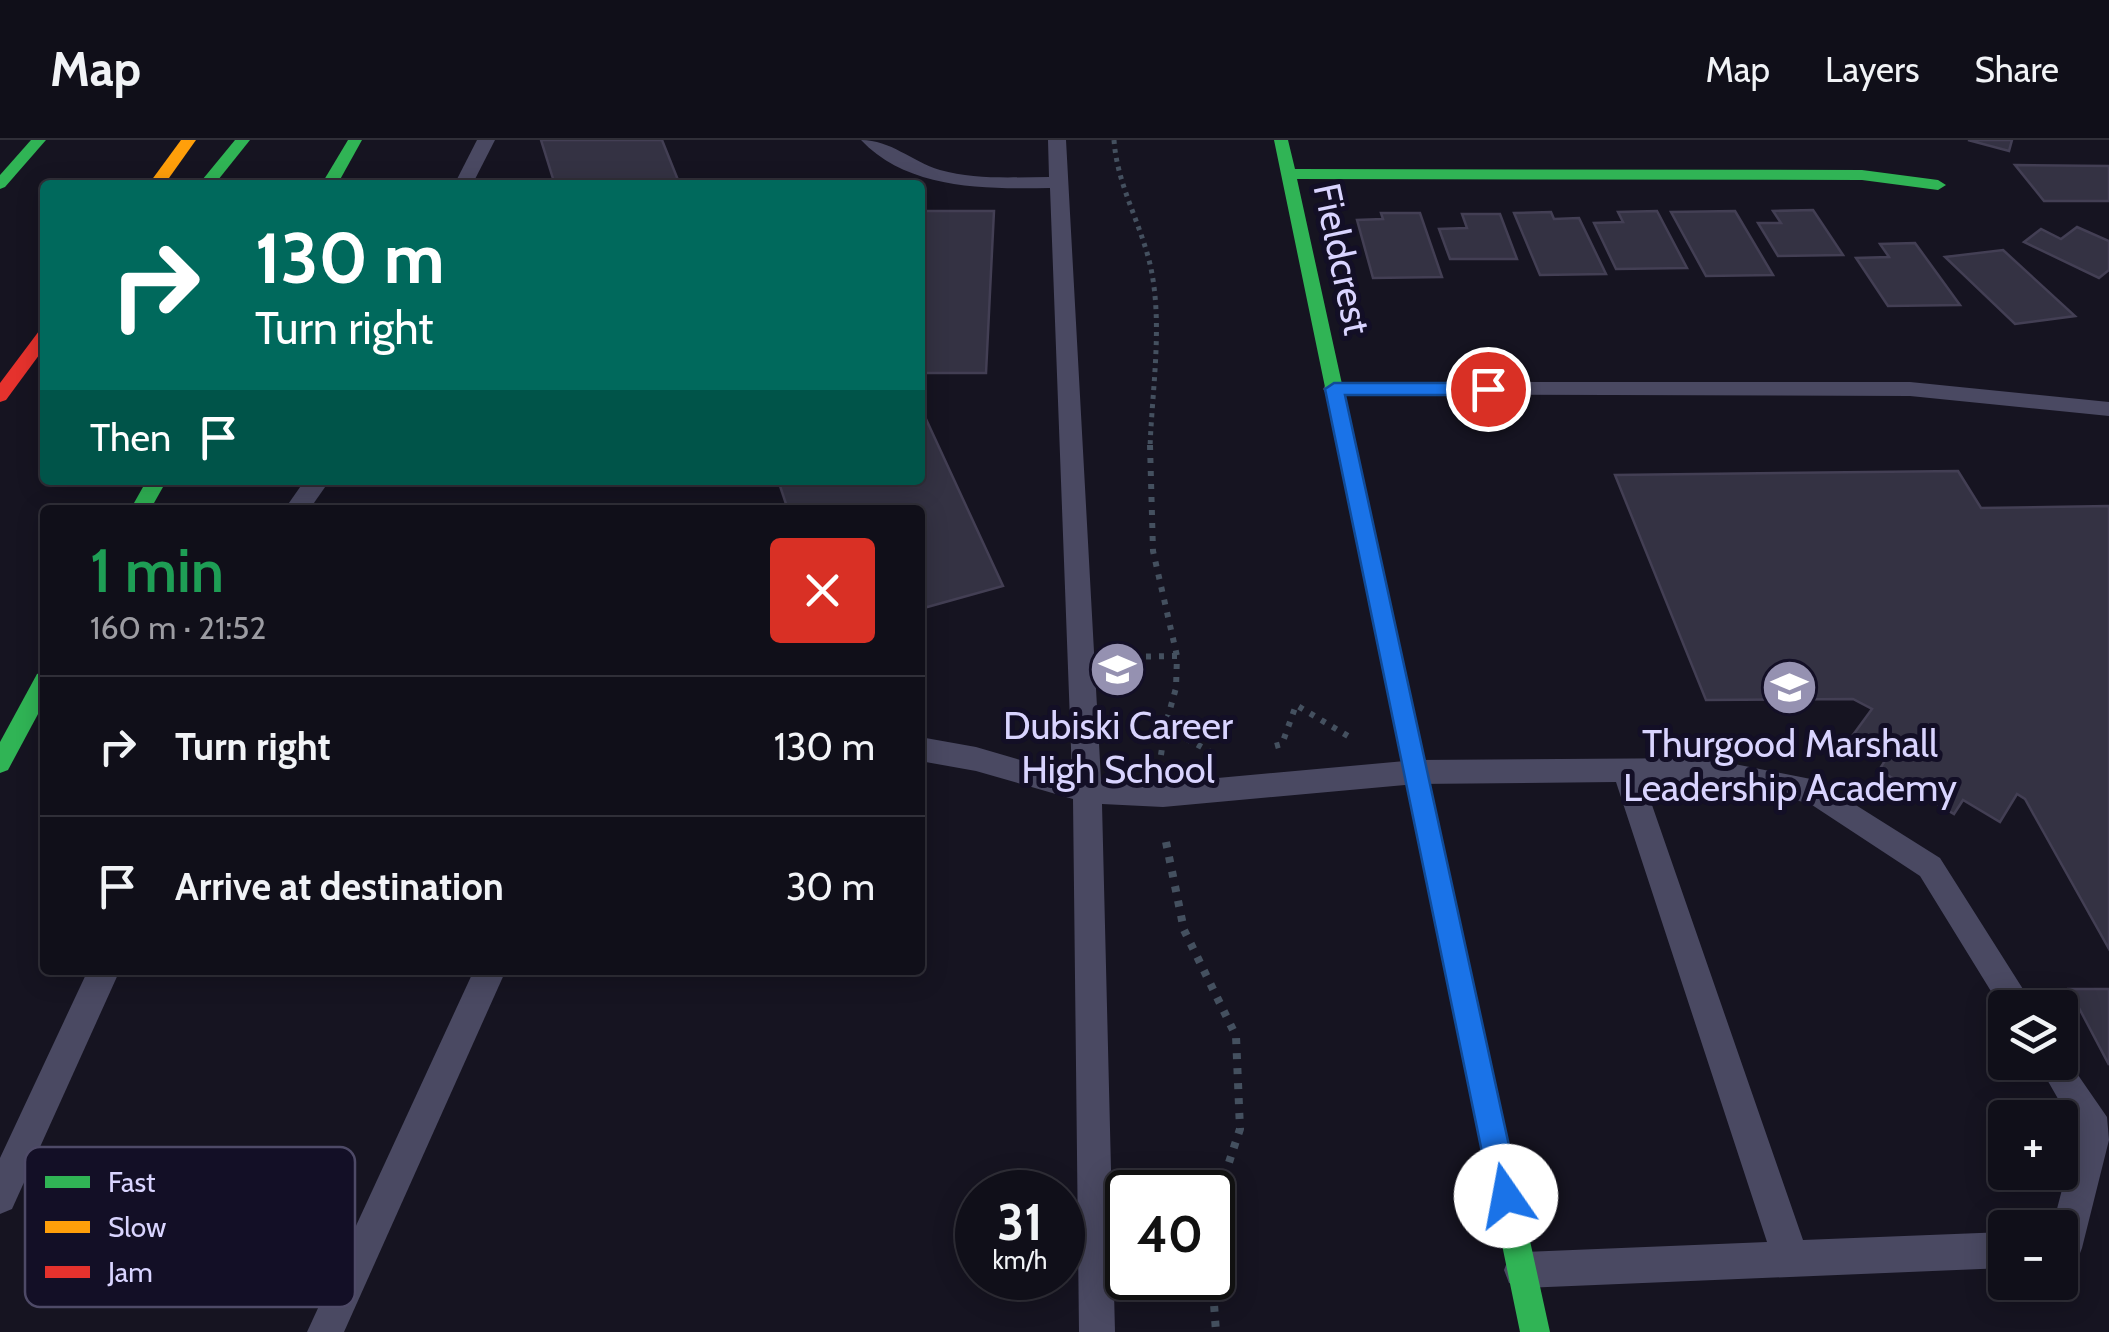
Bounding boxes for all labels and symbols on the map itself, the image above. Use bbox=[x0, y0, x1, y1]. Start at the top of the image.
street label: Fieldcrest bbox=[1304, 179, 1381, 339]
pin bbox=[1446, 347, 1531, 432]
school or university icon: Dubiski Career High School bbox=[1088, 639, 1148, 699]
school or university icon: Thurgood Marshall Leadership Academy bbox=[1760, 657, 1820, 717]
place label: Dubiski Career High School bbox=[1003, 702, 1233, 793]
place label: Thurgood Marshall Leadership Academy bbox=[1623, 720, 1957, 811]
position arrow bbox=[1454, 1144, 1558, 1248]
legend bbox=[25, 1147, 355, 1307]
text: Fast bbox=[108, 1165, 156, 1199]
speed limit sign: 40 bbox=[1105, 1170, 1235, 1300]
text: Slow bbox=[108, 1210, 166, 1244]
text: Jam bbox=[107, 1255, 153, 1289]

